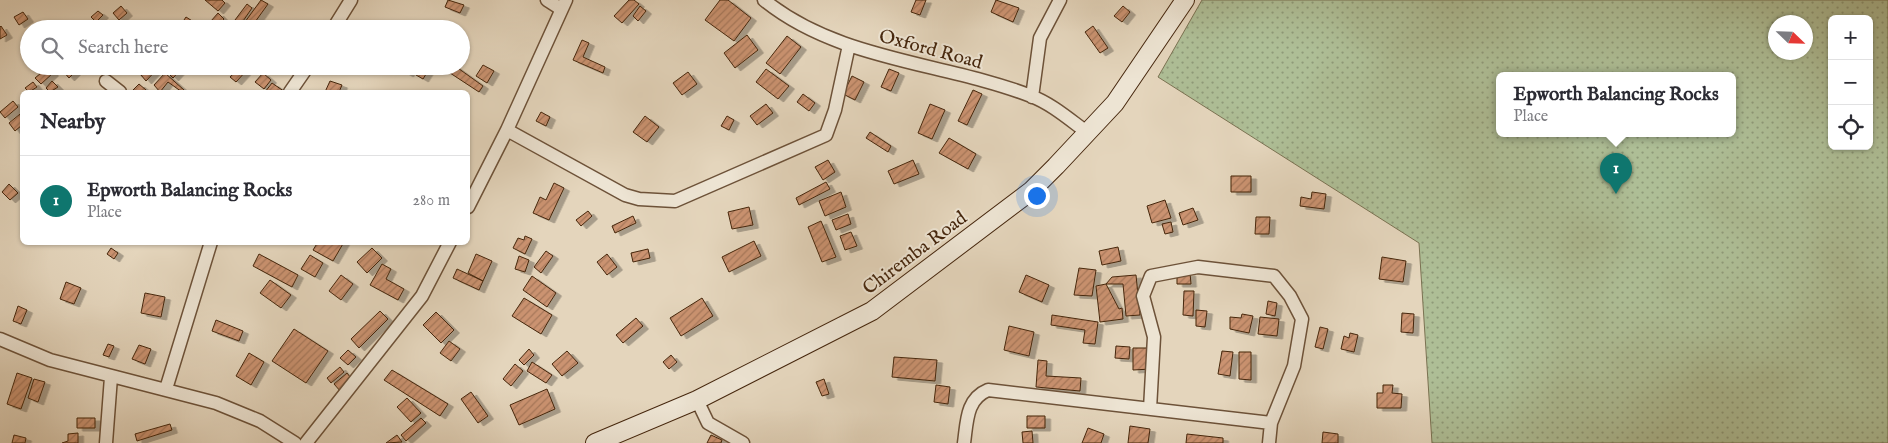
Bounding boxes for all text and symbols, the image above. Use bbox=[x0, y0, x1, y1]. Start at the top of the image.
north arrow bbox=[1768, 15, 1813, 60]
map controls bbox=[1828, 15, 1873, 150]
button: + bbox=[1828, 15, 1873, 60]
search box bbox=[20, 20, 470, 75]
street label: Oxford Road bbox=[876, 25, 986, 75]
icon: search bbox=[38, 34, 66, 62]
text: Search here bbox=[78, 36, 169, 60]
button: − bbox=[1828, 60, 1873, 105]
popup bbox=[1496, 72, 1736, 137]
text: Epworth Balancing Rocks bbox=[1513, 83, 1719, 107]
button: locate bbox=[1828, 105, 1873, 150]
text: Place bbox=[1513, 107, 1548, 127]
text: Nearby bbox=[40, 109, 105, 136]
pin: 1 bbox=[1600, 153, 1632, 194]
text: Epworth Balancing Rocks bbox=[87, 179, 292, 203]
your location bbox=[1024, 183, 1050, 209]
text: 1 bbox=[53, 191, 59, 211]
text: 280 m bbox=[413, 191, 450, 211]
text: Place bbox=[87, 203, 122, 223]
street label: Chiremba Road bbox=[858, 206, 973, 301]

